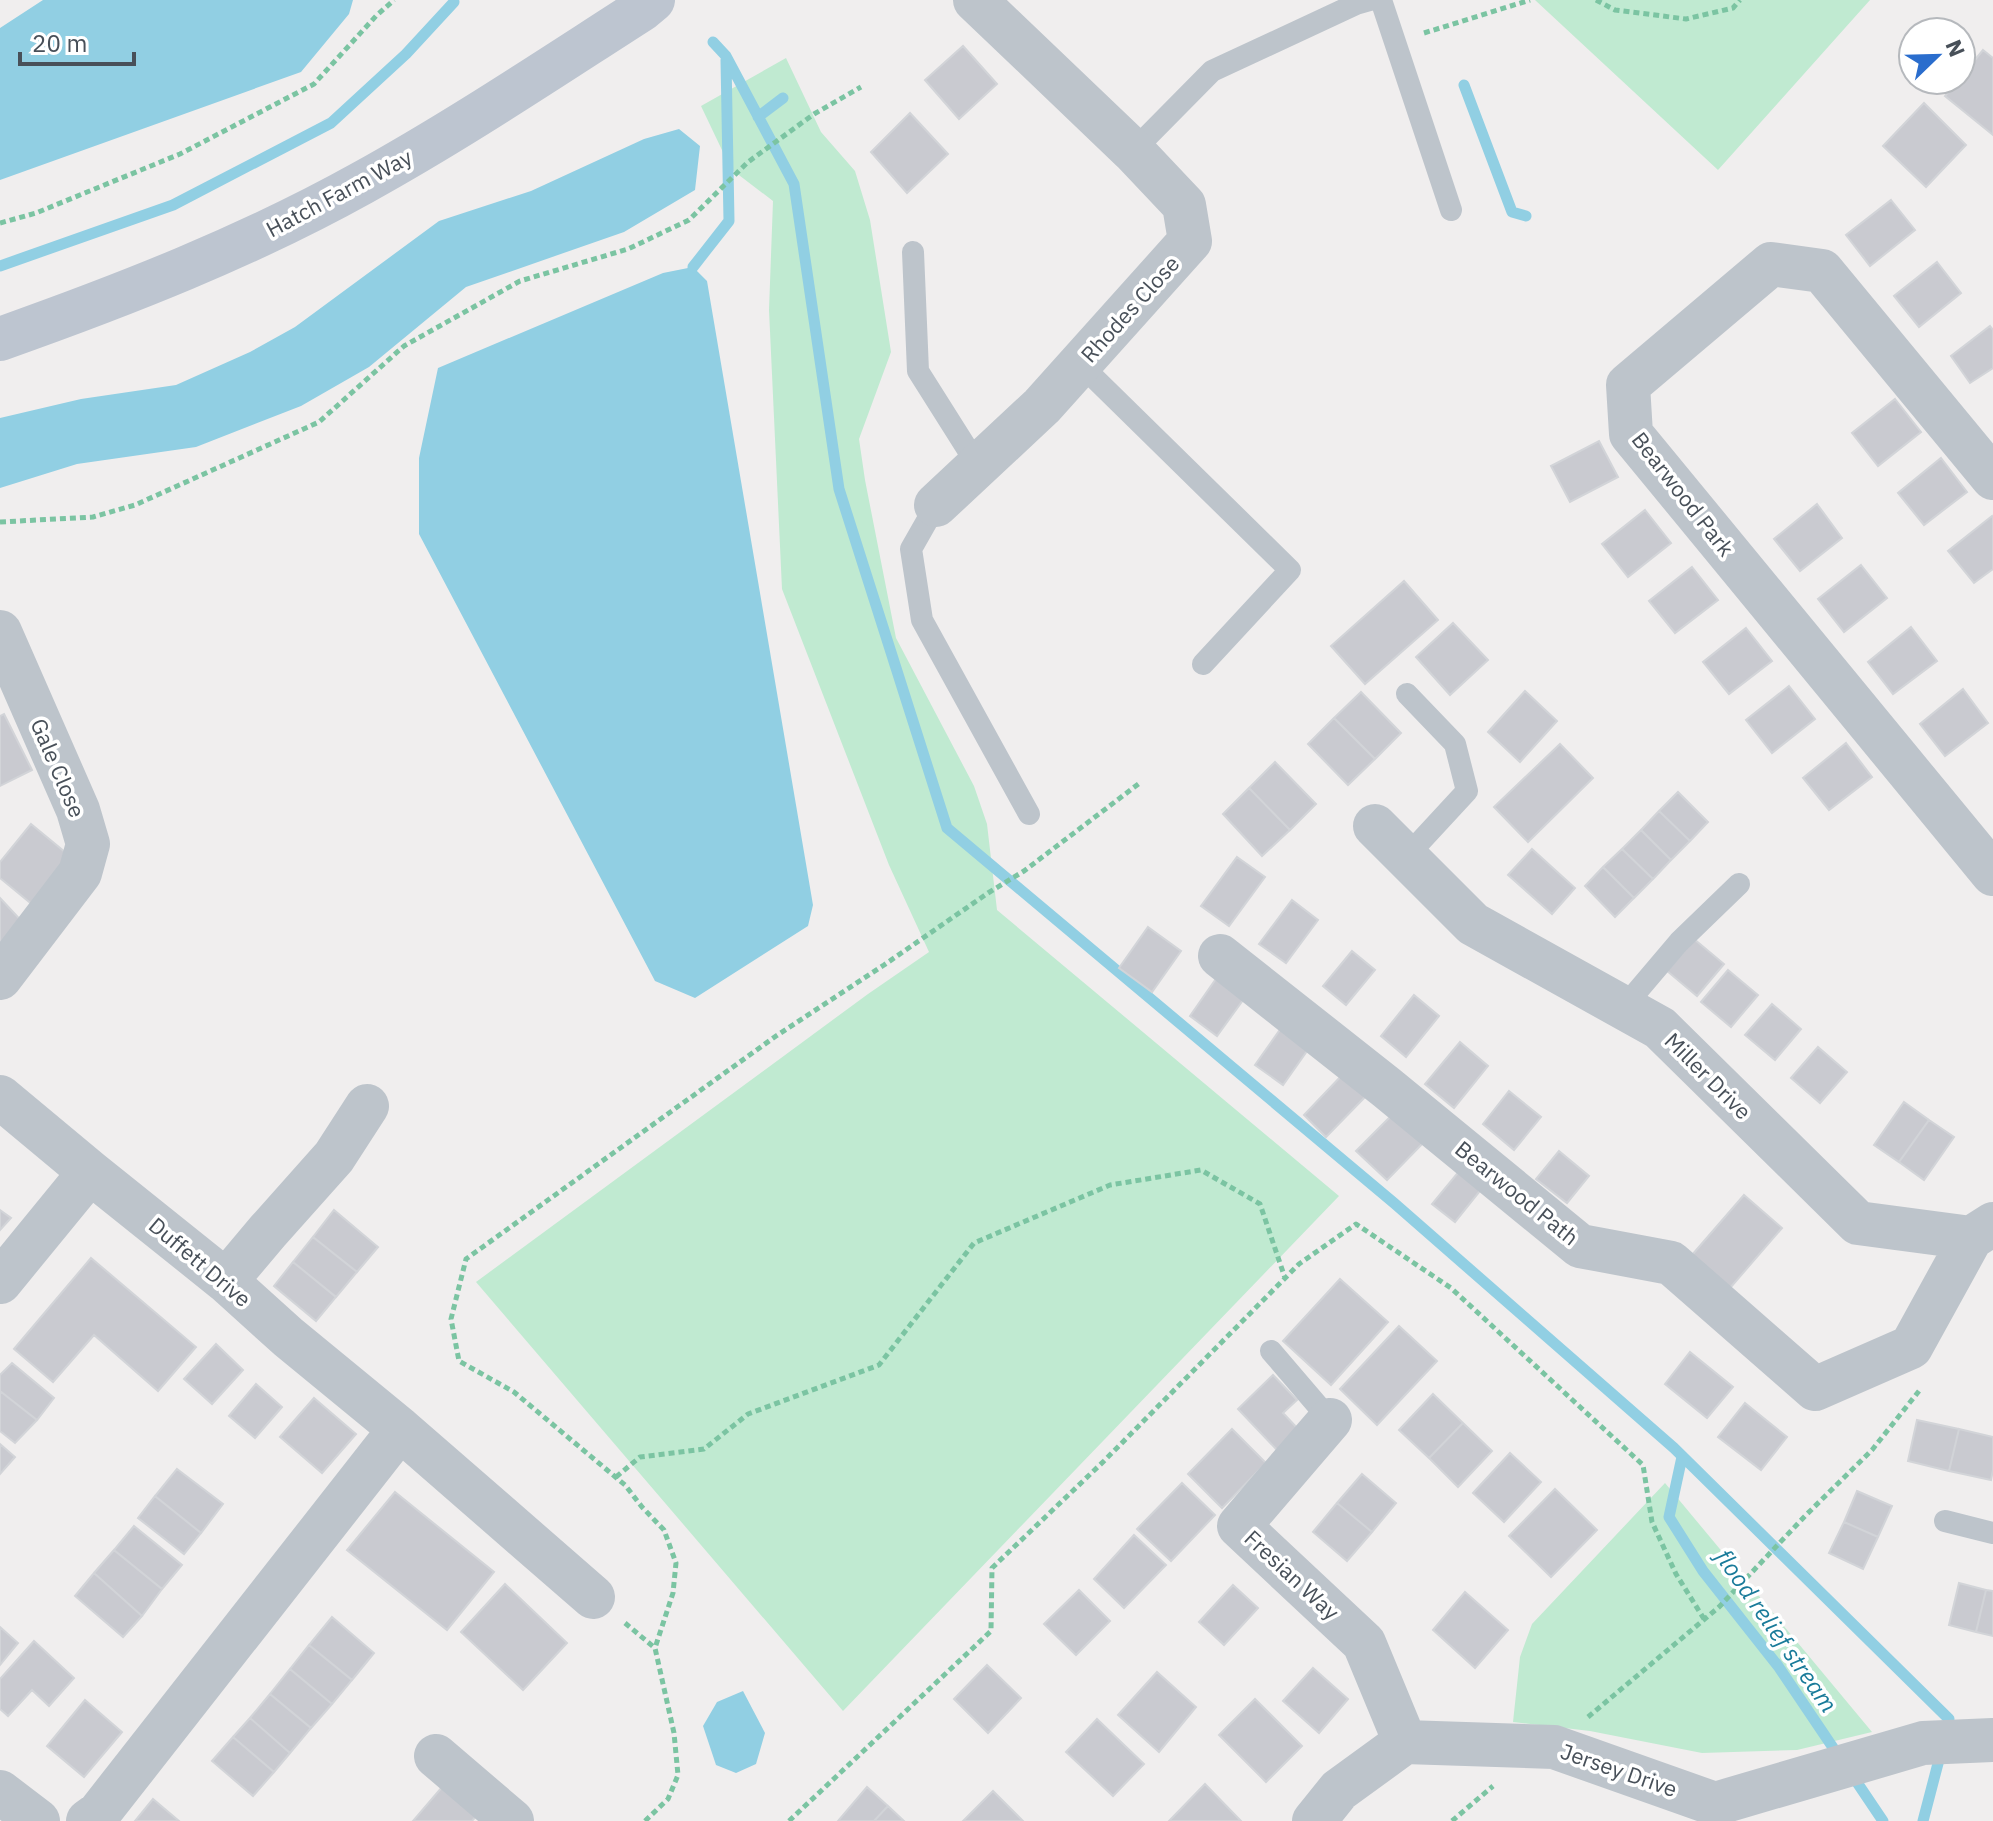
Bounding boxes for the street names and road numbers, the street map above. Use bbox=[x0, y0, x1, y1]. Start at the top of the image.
street label: Hatch Farm Way bbox=[261, 142, 417, 243]
street label: Rhodes Close bbox=[1074, 249, 1185, 368]
street label: Bearwood Park bbox=[1626, 426, 1741, 562]
street label: Gale Close bbox=[25, 714, 92, 822]
street label: Miller Drive bbox=[1659, 1026, 1758, 1125]
street label: Bearwood Path bbox=[1450, 1134, 1585, 1251]
street label: Duffett Drive bbox=[143, 1210, 258, 1313]
street label: Fresian Way bbox=[1239, 1523, 1346, 1626]
street label: Jersey Drive bbox=[1557, 1736, 1681, 1803]

